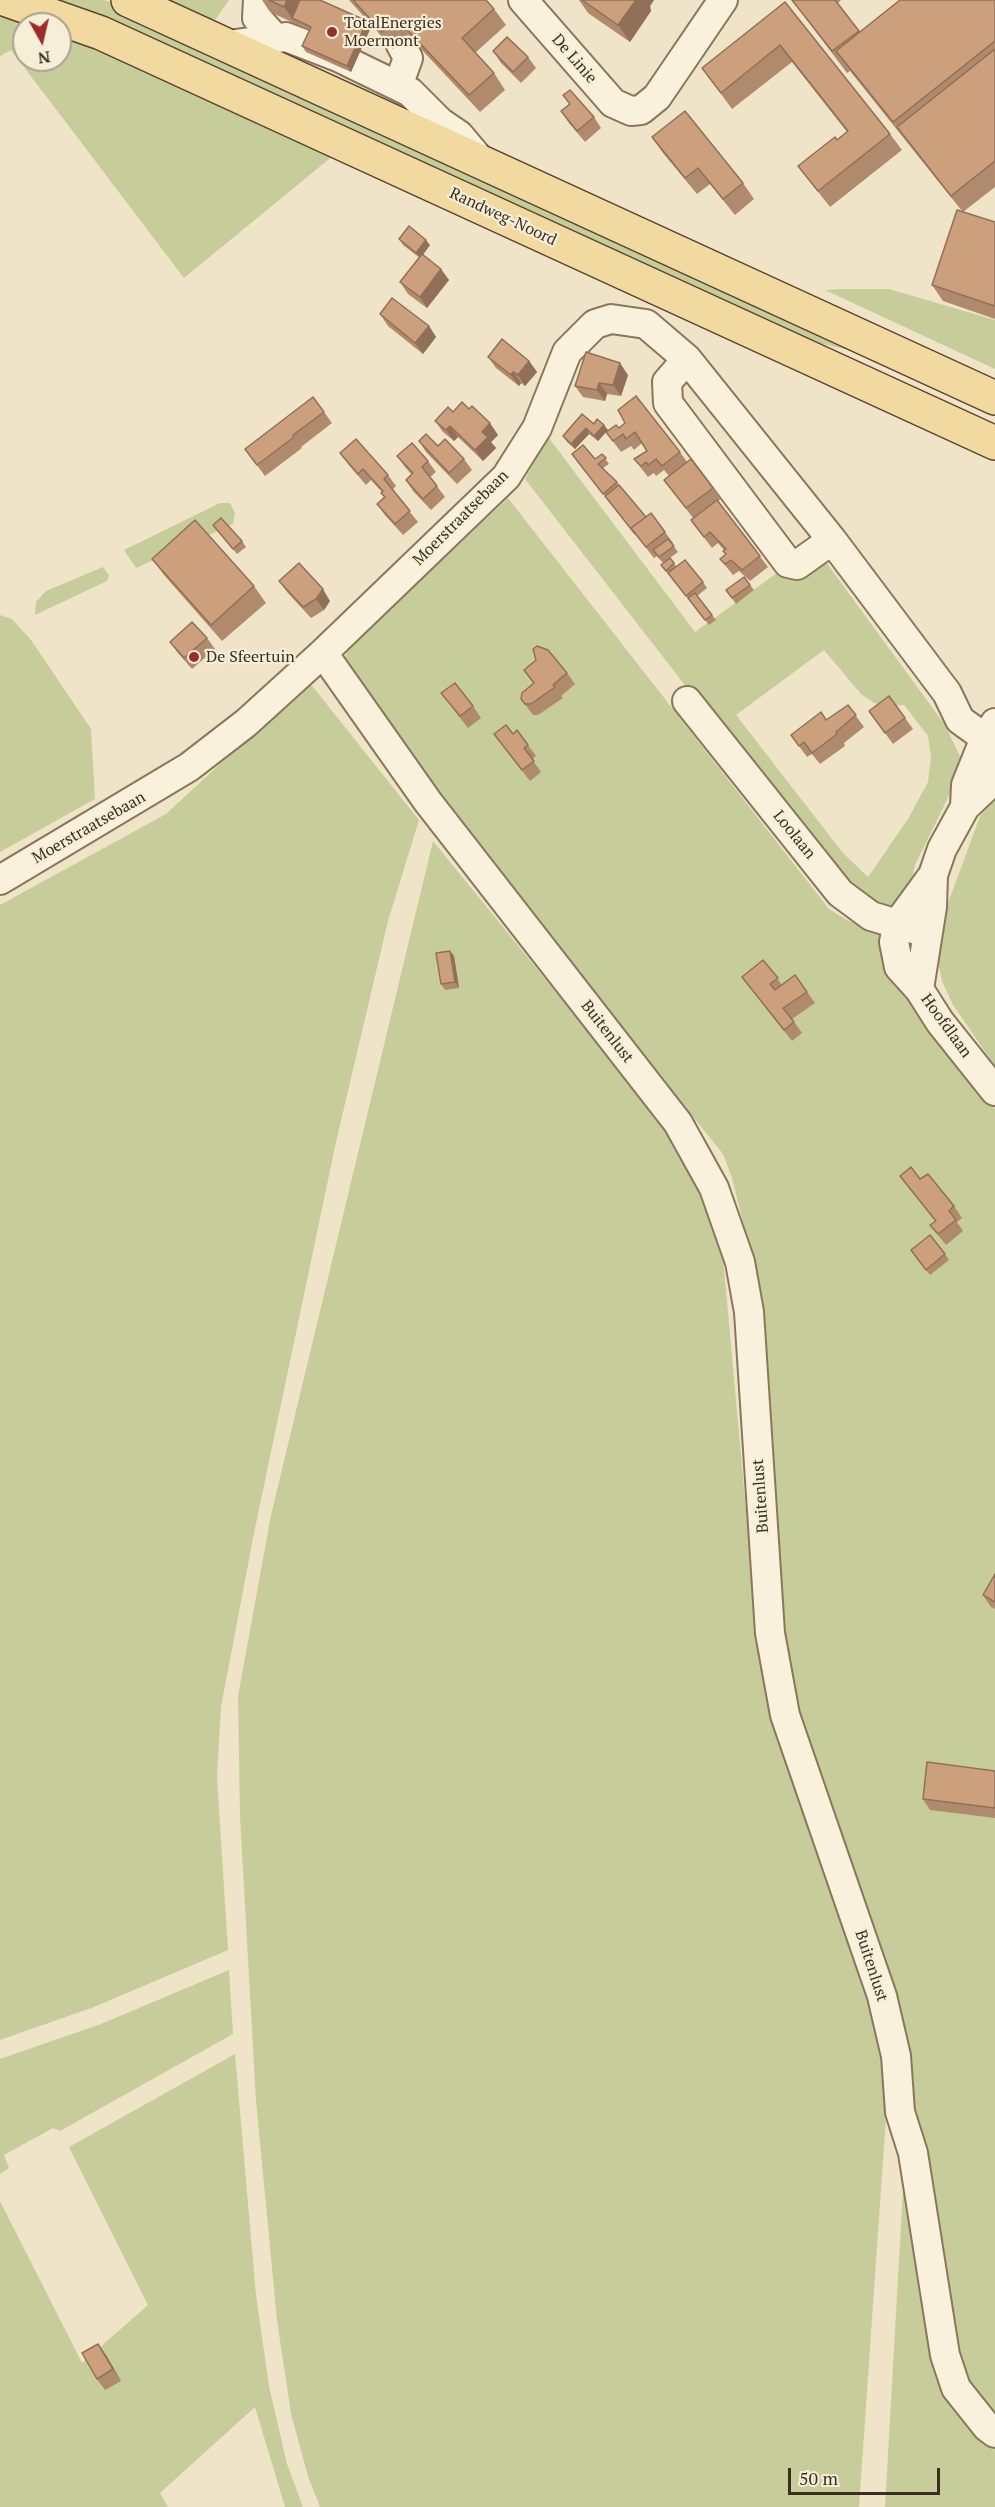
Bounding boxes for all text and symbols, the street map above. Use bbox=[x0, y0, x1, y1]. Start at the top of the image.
north arrow bbox=[12, 12, 72, 72]
place label: TotalEnergies Moermont bbox=[344, 13, 442, 51]
marker: TotalEnergies Moermont bbox=[325, 25, 339, 39]
street label: De Linie bbox=[547, 30, 601, 88]
text: N bbox=[37, 46, 52, 70]
street label: Randweg-Noord bbox=[446, 184, 560, 250]
street label: Moerstraatsebaan bbox=[409, 466, 513, 570]
place label: De Sfeertuin bbox=[206, 647, 295, 667]
marker: De Sfeertuin bbox=[187, 650, 201, 664]
street label: Moerstraatsebaan bbox=[29, 788, 149, 868]
street label: Loolaan bbox=[769, 807, 819, 863]
street label: Hoofdlaan bbox=[916, 990, 976, 1062]
street label: Buitenlust bbox=[577, 997, 637, 1067]
street label: Buitenlust bbox=[749, 1458, 773, 1534]
street label: Buitenlust bbox=[850, 1928, 892, 2004]
scale bar bbox=[791, 2456, 942, 2494]
text: 50 m bbox=[799, 2466, 838, 2490]

